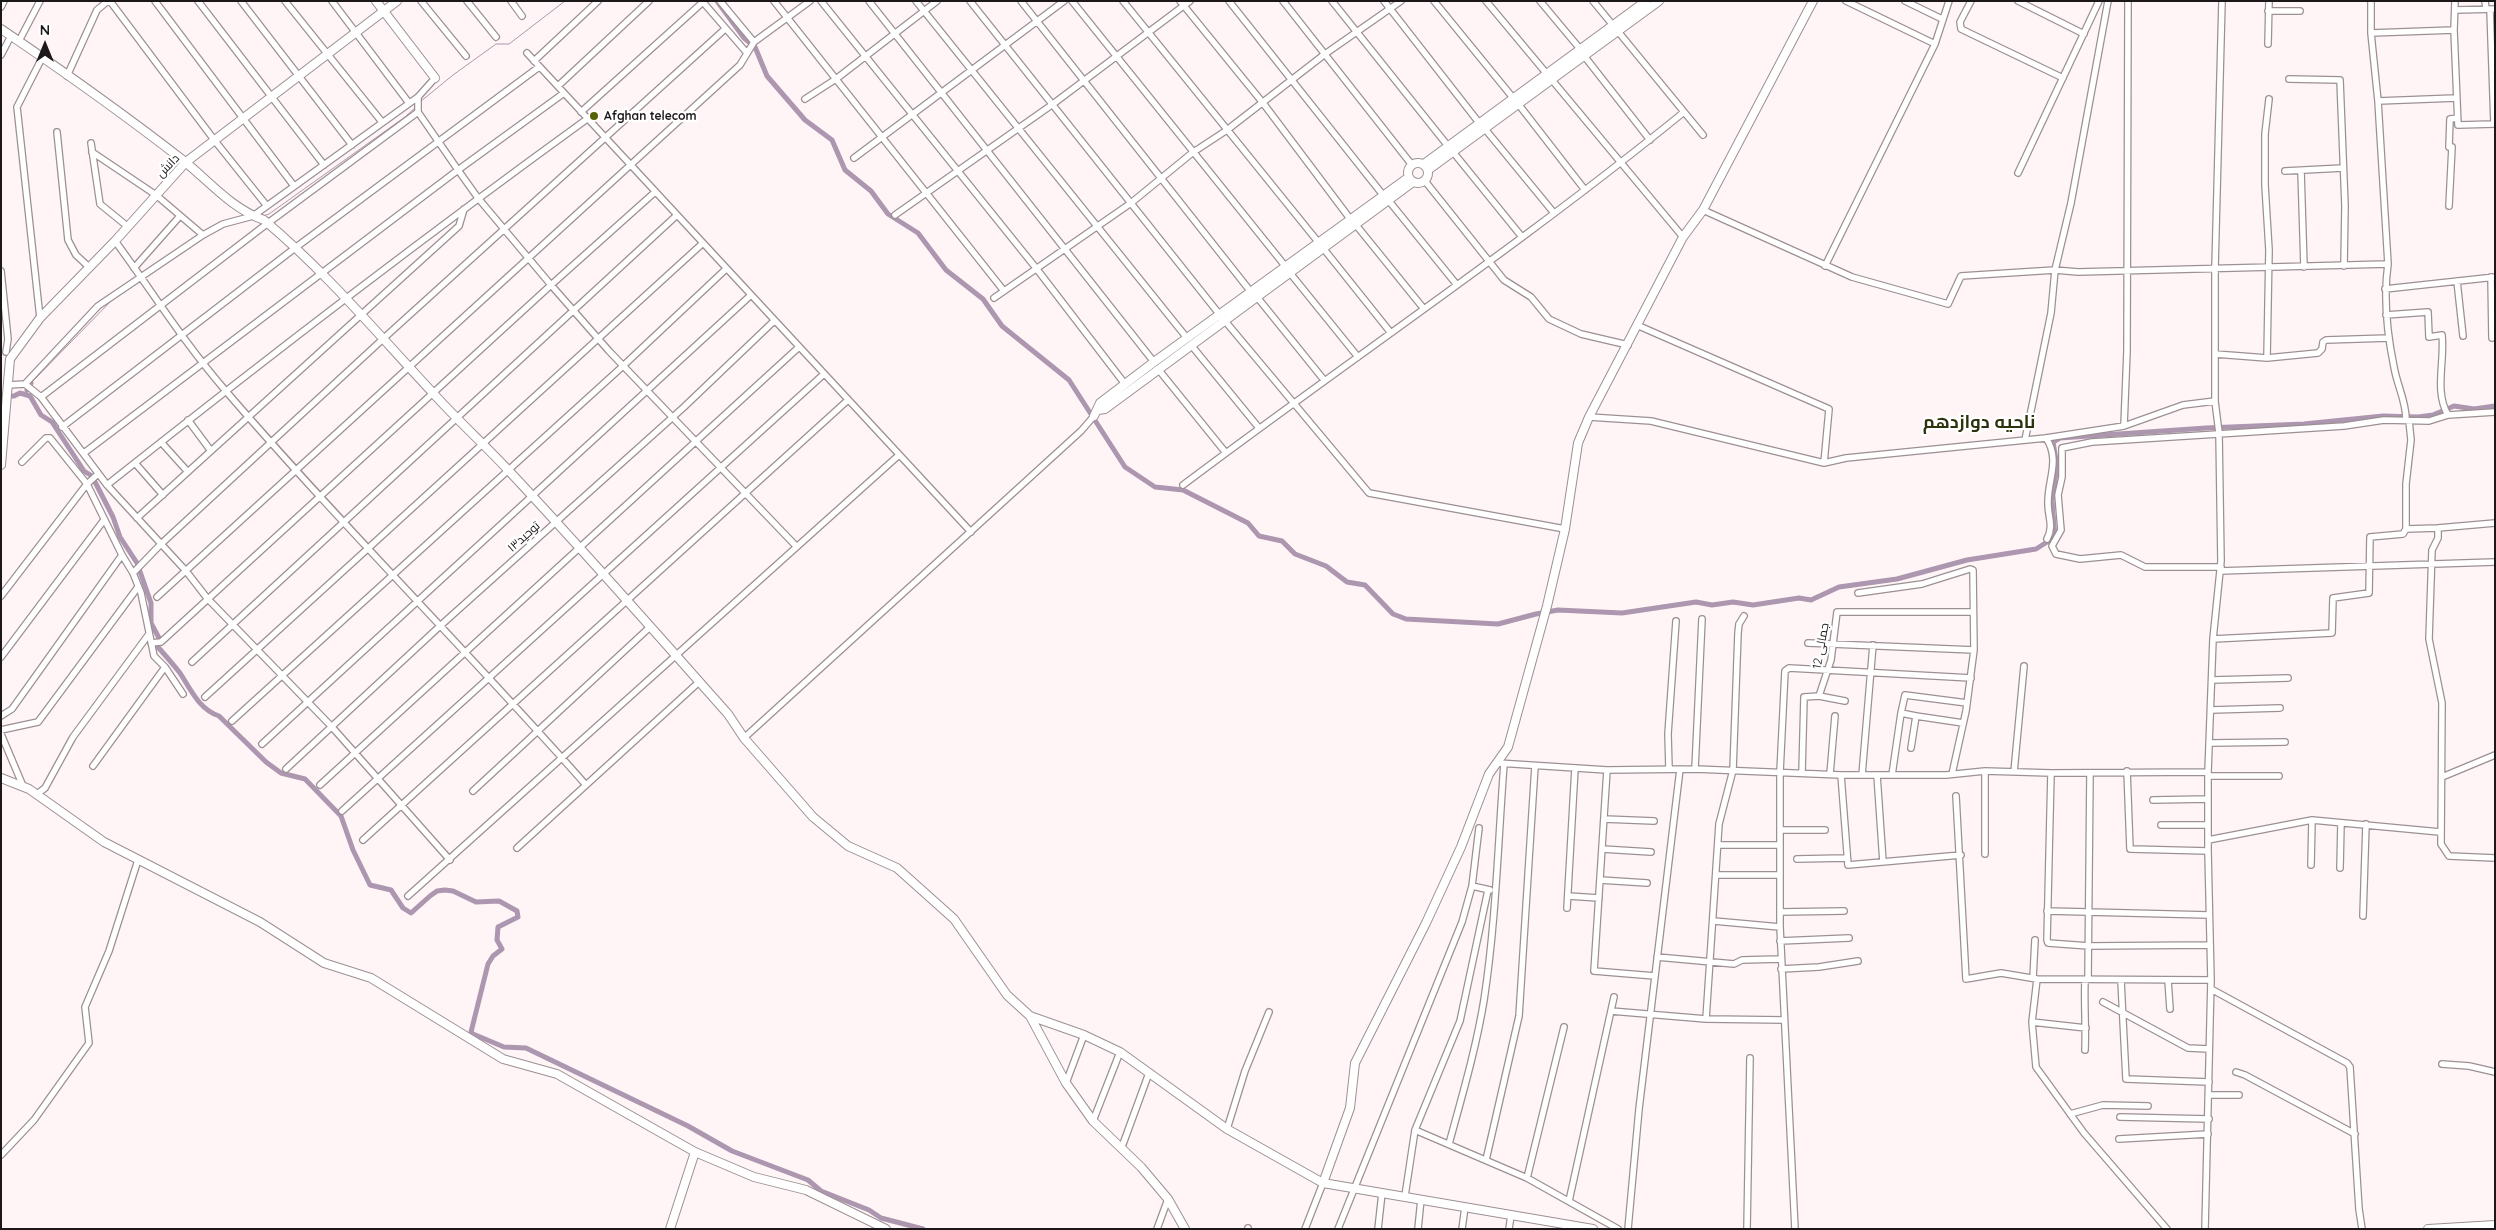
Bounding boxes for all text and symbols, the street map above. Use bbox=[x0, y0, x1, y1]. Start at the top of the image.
north arrow bbox=[20, 20, 70, 70]
text: N bbox=[40, 21, 50, 39]
place label: Afghan telecom bbox=[604, 109, 697, 123]
marker: Afghan telecom bbox=[588, 110, 600, 122]
street label: دانش bbox=[153, 151, 183, 181]
district label: ناحیه دوازدهم bbox=[1923, 412, 2035, 434]
street label: توحید۱۳ bbox=[505, 519, 543, 555]
street label: جمالی 12 bbox=[1810, 622, 1832, 670]

